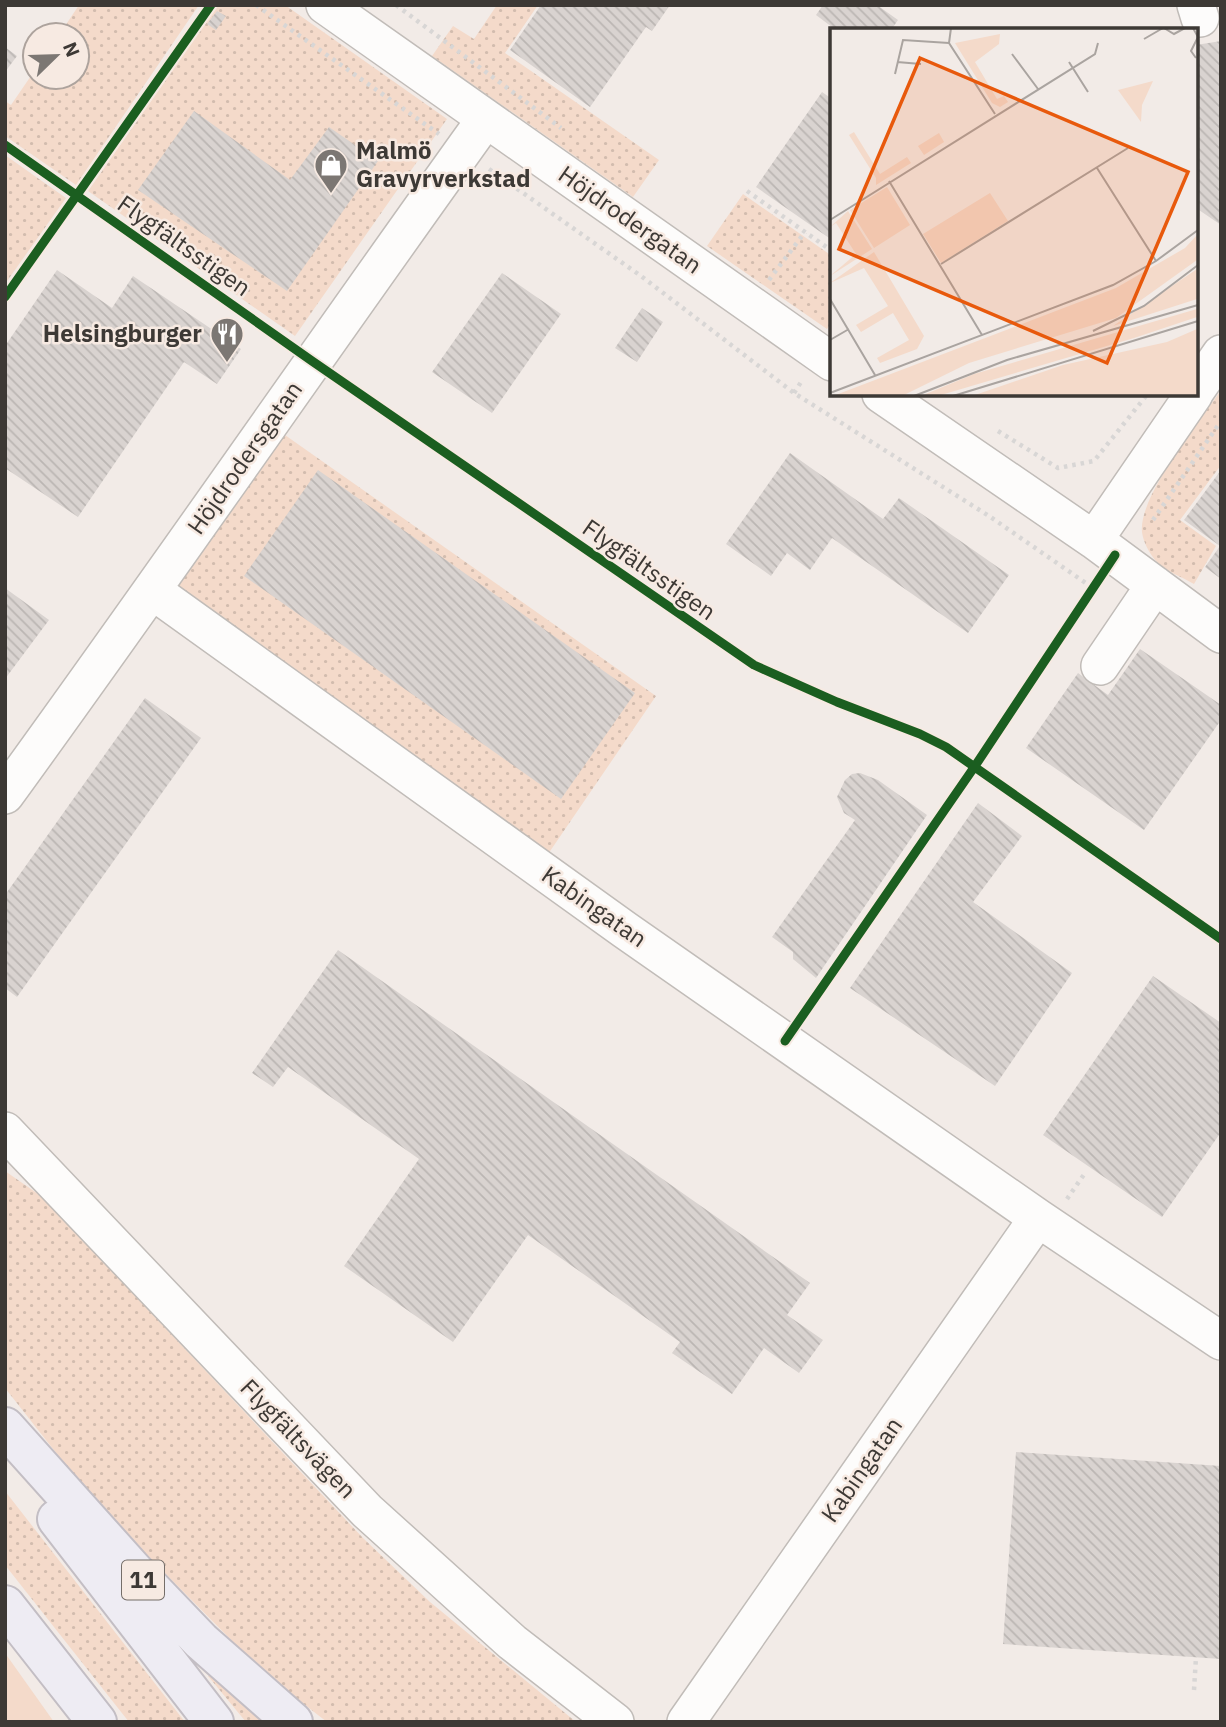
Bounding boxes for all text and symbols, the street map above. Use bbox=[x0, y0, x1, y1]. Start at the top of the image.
north arrow bbox=[21, 21, 91, 91]
inset map bbox=[830, 28, 1198, 396]
text: N bbox=[58, 38, 85, 60]
place label: Malmö Gravyrverkstad bbox=[356, 134, 530, 194]
shop icon: Malmö Gravyrverkstad bbox=[312, 146, 350, 195]
street label: Höjdrodergatan bbox=[553, 158, 709, 280]
street label: Flygfältsstigen bbox=[112, 187, 258, 303]
restaurant icon: Helsingburger bbox=[208, 315, 246, 364]
place label: Helsingburger bbox=[43, 317, 202, 349]
street label: Höjdrodersgatan bbox=[179, 374, 309, 540]
street label: Flygfältsstigen bbox=[577, 511, 723, 627]
street label: Kabingatan bbox=[536, 858, 654, 954]
street label: Flygfältsvägen bbox=[234, 1372, 364, 1505]
street label: Kabingatan bbox=[813, 1410, 909, 1528]
road number: 11 bbox=[122, 1560, 164, 1600]

